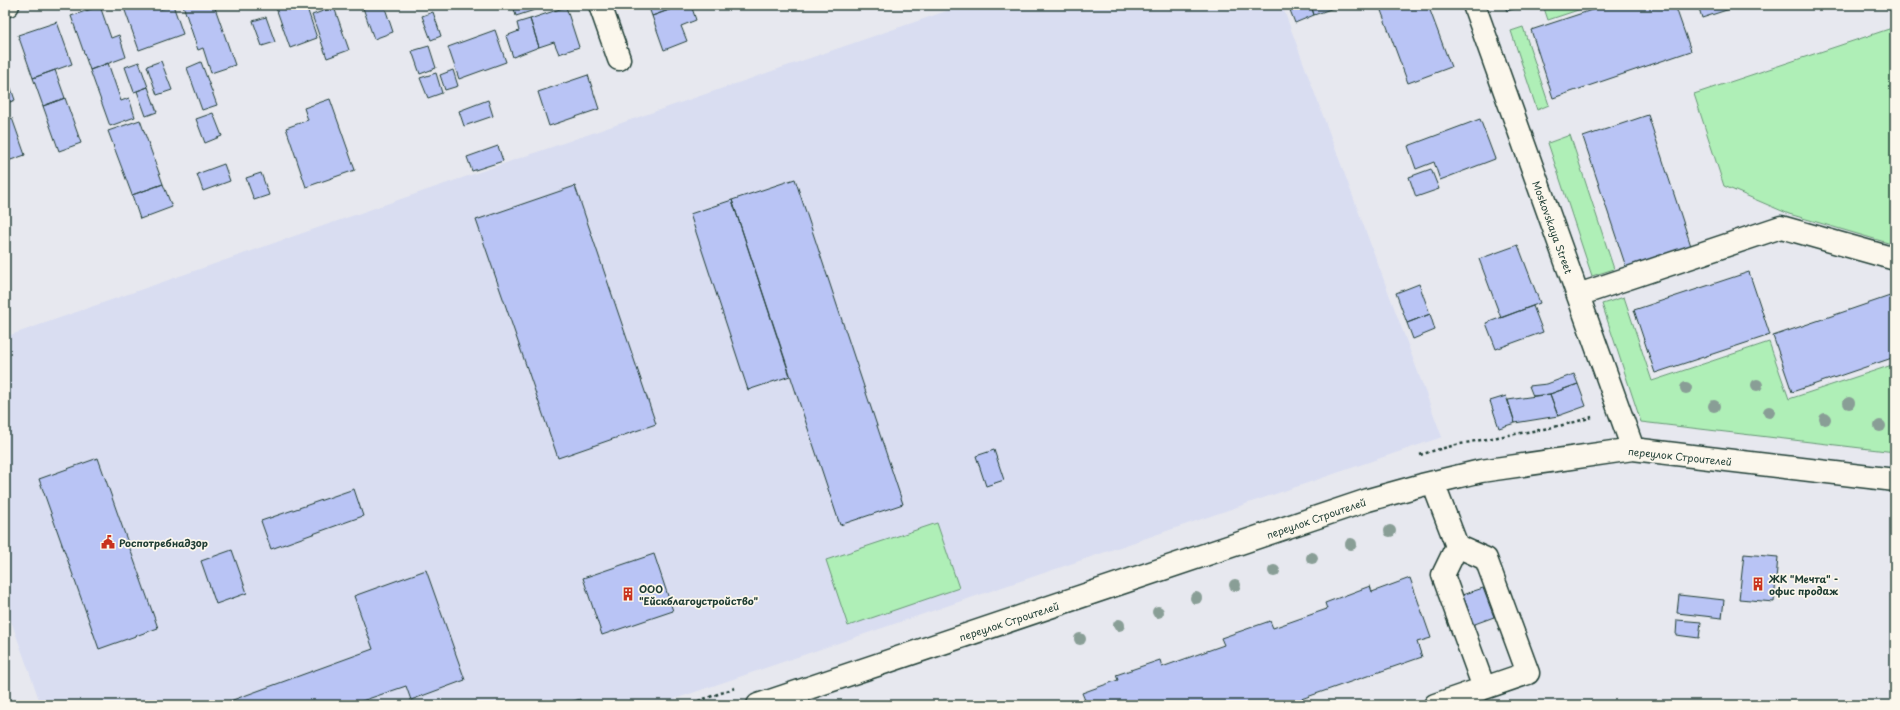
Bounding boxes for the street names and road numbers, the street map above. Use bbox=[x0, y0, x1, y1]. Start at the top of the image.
street label: Moskovskaya Street bbox=[1528, 179, 1577, 276]
street label: переулок Строителей bbox=[1627, 443, 1733, 470]
street label: переулок Строителей bbox=[1264, 494, 1368, 543]
street label: переулок Строителей bbox=[957, 598, 1061, 645]

